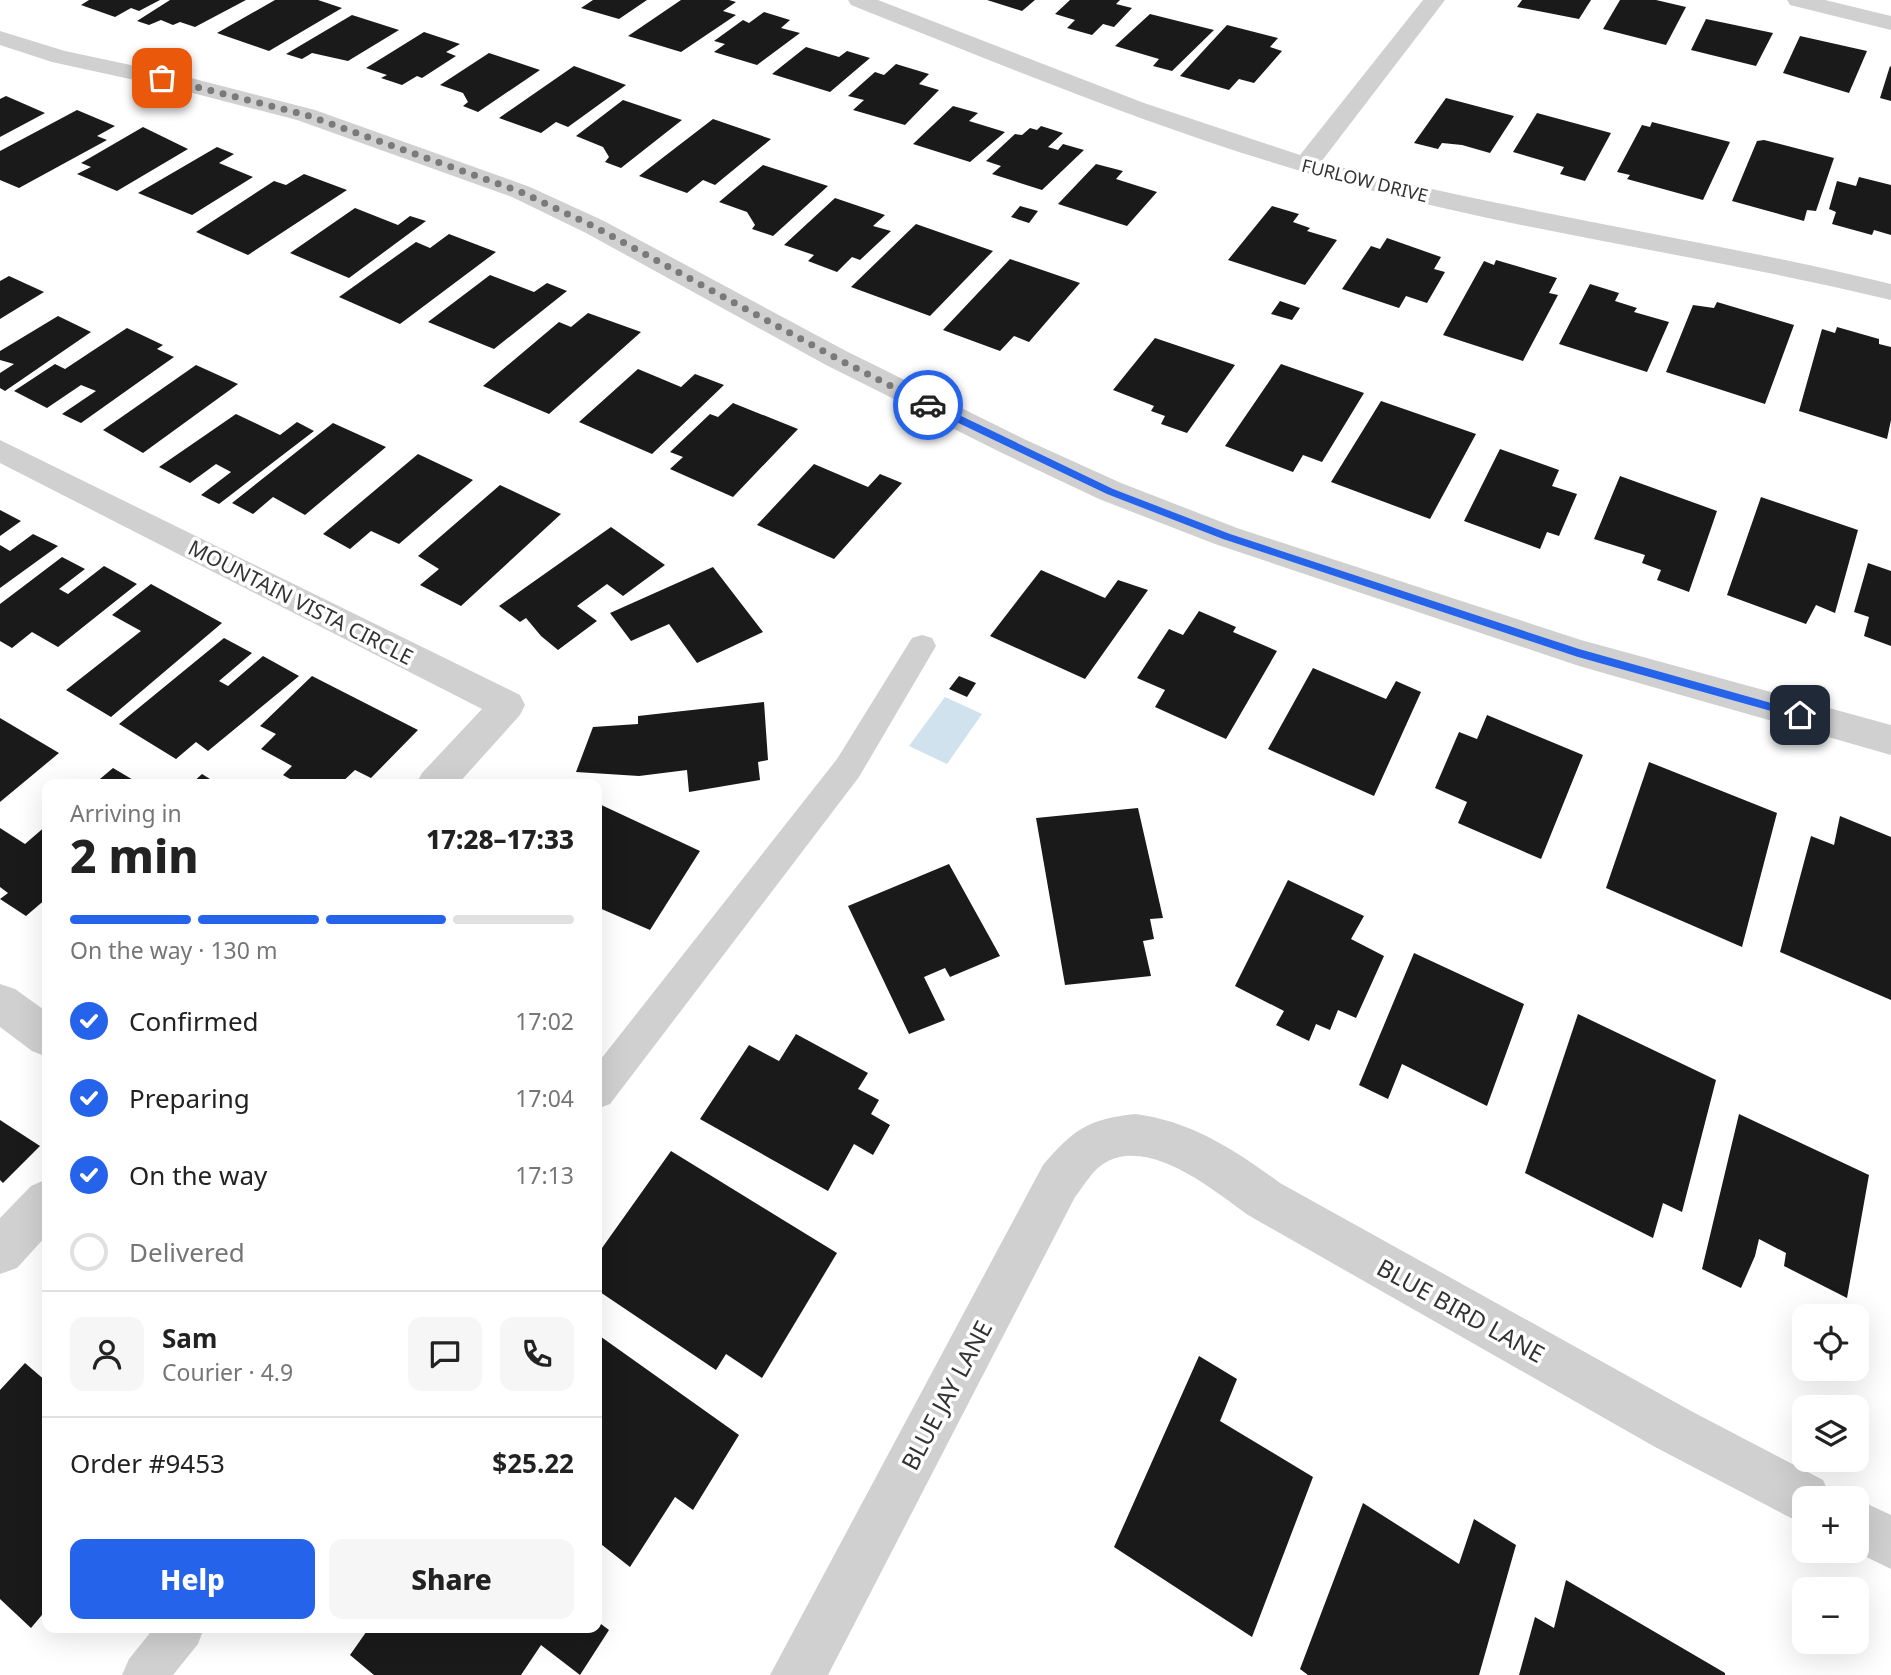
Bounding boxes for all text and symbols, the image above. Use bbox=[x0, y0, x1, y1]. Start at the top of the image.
pin bbox=[132, 48, 192, 108]
icon: bag bbox=[143, 59, 181, 97]
street label: FURLOW DRIVE bbox=[1299, 153, 1431, 207]
courier bbox=[893, 370, 963, 440]
icon: car bbox=[909, 386, 947, 424]
street label: MOUNTAIN VISTA CIRCLE bbox=[184, 533, 418, 671]
pin bbox=[1770, 685, 1830, 745]
icon: home bbox=[1781, 696, 1819, 734]
text: Arriving in bbox=[70, 797, 182, 829]
text: 17:28–17:33 bbox=[426, 821, 574, 857]
text: 2 min bbox=[70, 824, 199, 886]
text: On the way · 130 m bbox=[70, 934, 277, 966]
icon: check bbox=[70, 1002, 108, 1040]
text: Confirmed bbox=[129, 1003, 259, 1039]
text: 17:02 bbox=[515, 1005, 574, 1037]
icon: check bbox=[70, 1079, 108, 1117]
text: Preparing bbox=[129, 1080, 250, 1116]
text: 17:04 bbox=[515, 1082, 574, 1114]
icon: check bbox=[70, 1156, 108, 1194]
text: On the way bbox=[129, 1157, 267, 1193]
text: 17:13 bbox=[515, 1159, 574, 1191]
text: Delivered bbox=[129, 1234, 245, 1270]
street label: BLUE BIRD LANE bbox=[1371, 1250, 1551, 1370]
map controls bbox=[1792, 1304, 1869, 1654]
button: locate bbox=[1792, 1304, 1869, 1381]
street label: BLUE JAY LANE bbox=[893, 1314, 999, 1476]
button: person bbox=[70, 1317, 144, 1391]
button: chat bbox=[408, 1317, 482, 1391]
button: phone bbox=[500, 1317, 574, 1391]
text: Sam bbox=[162, 1320, 217, 1356]
text: Courier · 4.9 bbox=[162, 1356, 293, 1388]
button: layers bbox=[1792, 1395, 1869, 1472]
text: Order #9453 bbox=[70, 1445, 225, 1481]
text: $25.22 bbox=[492, 1445, 574, 1481]
button: + bbox=[1792, 1486, 1869, 1563]
button: Help bbox=[70, 1539, 315, 1619]
button: Share bbox=[329, 1539, 574, 1619]
button: − bbox=[1792, 1577, 1869, 1654]

